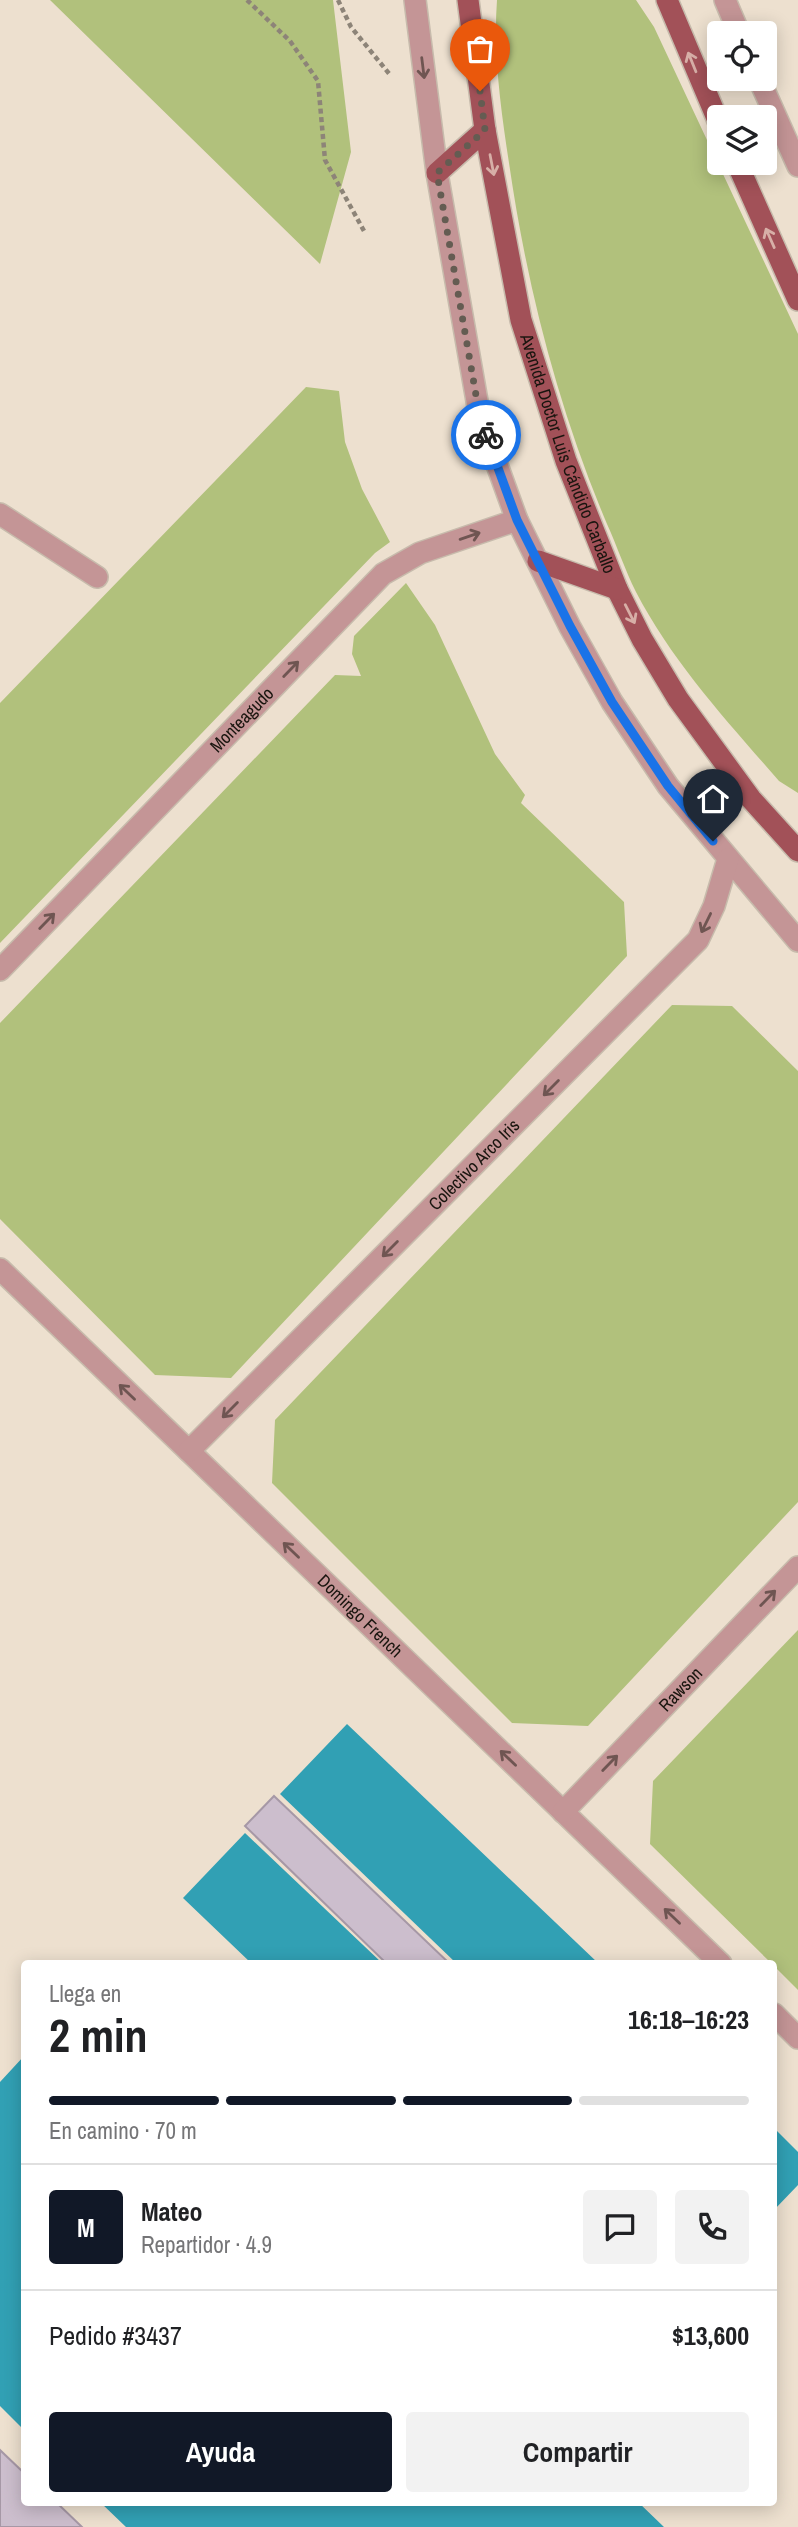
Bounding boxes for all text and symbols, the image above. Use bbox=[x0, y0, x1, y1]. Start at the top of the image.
pin bbox=[450, 19, 510, 91]
map controls bbox=[707, 21, 777, 175]
button: locate bbox=[707, 21, 777, 91]
icon: bag bbox=[461, 30, 499, 68]
one-way arrow bbox=[685, 52, 698, 73]
one-way arrow bbox=[417, 56, 430, 79]
button: layers bbox=[707, 105, 777, 175]
one-way arrow bbox=[486, 153, 499, 176]
one-way arrow bbox=[763, 228, 776, 249]
street label: Avenida Doctor Luis Cándido Carballo bbox=[514, 330, 622, 577]
courier bbox=[451, 400, 521, 470]
icon: bike bbox=[467, 416, 505, 454]
one-way arrow bbox=[458, 529, 480, 541]
one-way arrow bbox=[624, 603, 638, 624]
one-way arrow bbox=[282, 661, 299, 678]
street label: Monteagudo bbox=[204, 681, 279, 758]
pin bbox=[683, 769, 743, 841]
icon: home bbox=[694, 780, 732, 818]
one-way arrow bbox=[699, 912, 713, 933]
one-way arrow bbox=[39, 913, 56, 930]
one-way arrow bbox=[542, 1079, 559, 1096]
street label: Colectivo Arco Iris bbox=[423, 1113, 525, 1216]
one-way arrow bbox=[382, 1240, 399, 1257]
one-way arrow bbox=[119, 1383, 136, 1400]
one-way arrow bbox=[221, 1402, 238, 1419]
one-way arrow bbox=[283, 1541, 300, 1558]
street label: Domingo French bbox=[312, 1568, 409, 1663]
one-way arrow bbox=[760, 1590, 777, 1607]
street label: Rawson bbox=[653, 1661, 708, 1717]
one-way arrow bbox=[500, 1750, 517, 1767]
one-way arrow bbox=[602, 1754, 619, 1771]
one-way arrow bbox=[664, 1908, 681, 1925]
text: Llega en bbox=[49, 1978, 121, 2009]
text: 16:18–16:23 bbox=[628, 2002, 749, 2037]
text: 2 min bbox=[49, 2004, 148, 2066]
text: En camino · 70 m bbox=[49, 2115, 197, 2146]
button: chat bbox=[583, 2190, 657, 2264]
button: phone bbox=[675, 2190, 749, 2264]
text: Mateo bbox=[141, 2194, 203, 2229]
text: M bbox=[77, 2210, 95, 2245]
text: Repartidor · 4.9 bbox=[141, 2229, 272, 2260]
text: Pedido #3437 bbox=[49, 2318, 182, 2353]
text: $13,600 bbox=[672, 2318, 749, 2353]
button: Ayuda bbox=[49, 2412, 392, 2492]
button: Compartir bbox=[406, 2412, 749, 2492]

